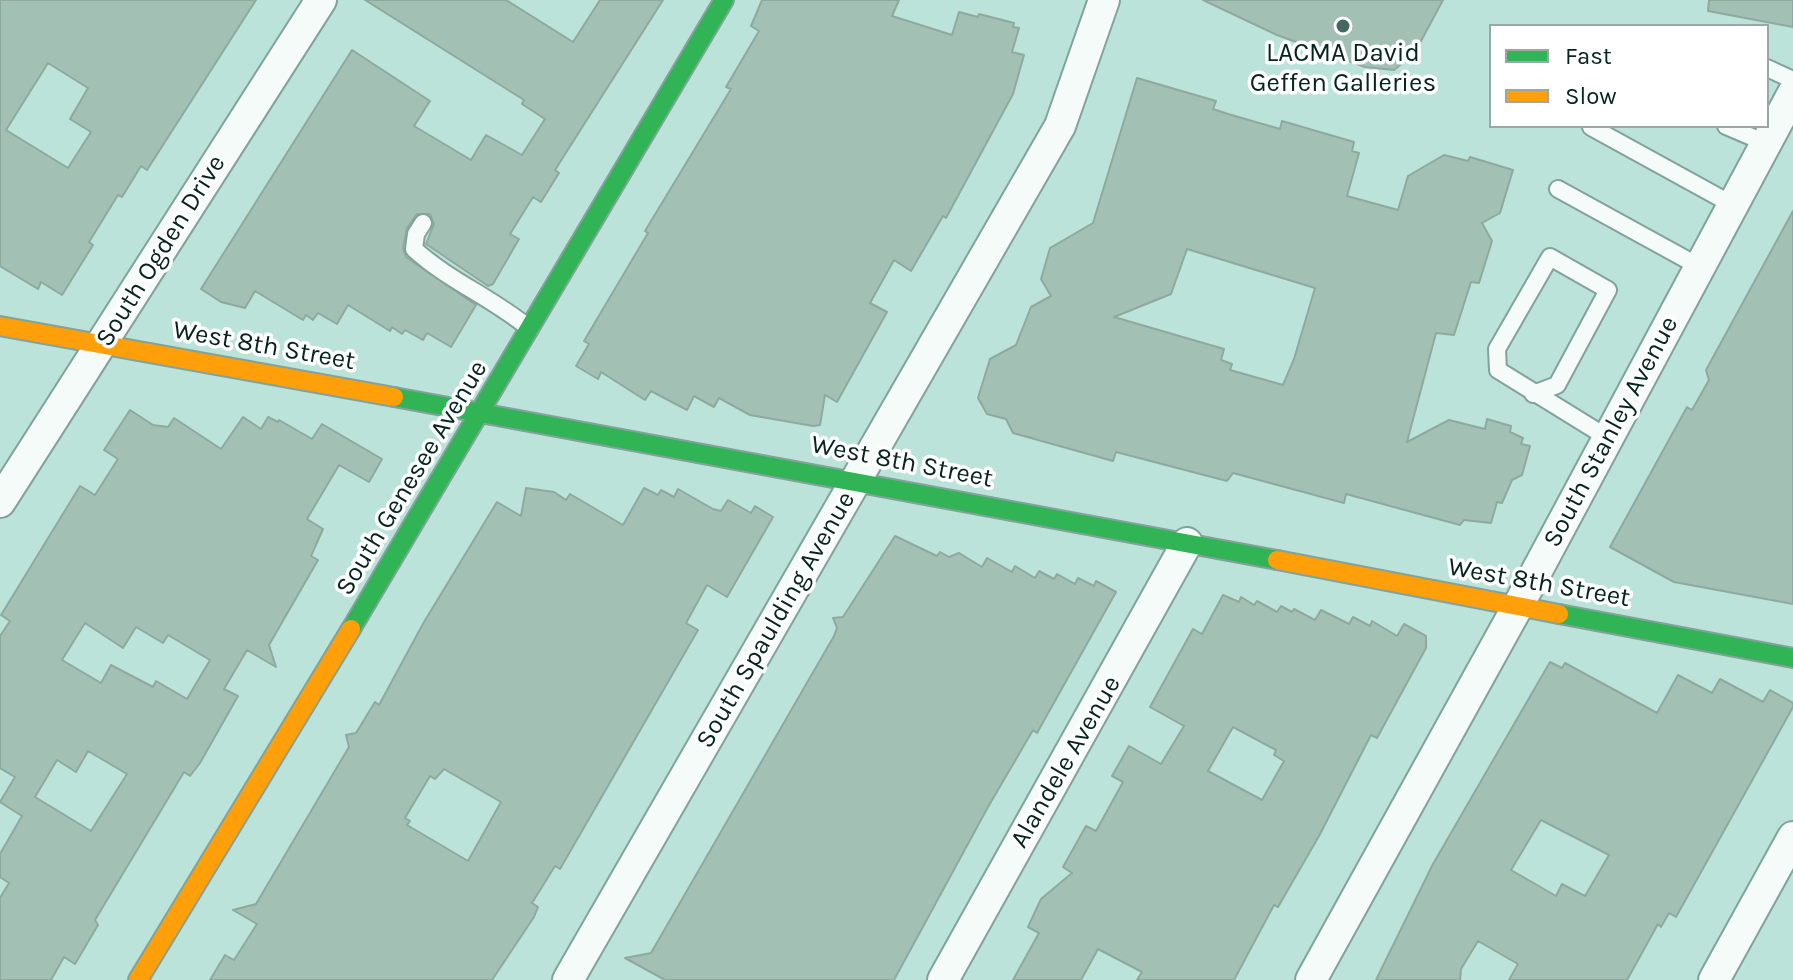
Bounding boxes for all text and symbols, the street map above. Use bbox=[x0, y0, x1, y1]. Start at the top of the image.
marker: LACMA David Geffen Galleries bbox=[1334, 17, 1352, 35]
legend bbox=[1489, 24, 1769, 128]
place label: LACMA David Geffen Galleries bbox=[1250, 38, 1436, 100]
text: Fast bbox=[1565, 42, 1612, 70]
text: Slow bbox=[1565, 82, 1617, 110]
street label: South Ogden Drive bbox=[89, 149, 233, 353]
street label: South Stanley Avenue bbox=[1537, 311, 1685, 553]
street label: West 8th Street bbox=[171, 315, 357, 377]
street label: South Genesee Avenue bbox=[329, 355, 495, 601]
street label: West 8th Street bbox=[809, 429, 995, 495]
street label: South Spaulding Avenue bbox=[690, 486, 862, 754]
street label: West 8th Street bbox=[1446, 552, 1632, 614]
street label: Alandele Avenue bbox=[1004, 670, 1128, 854]

